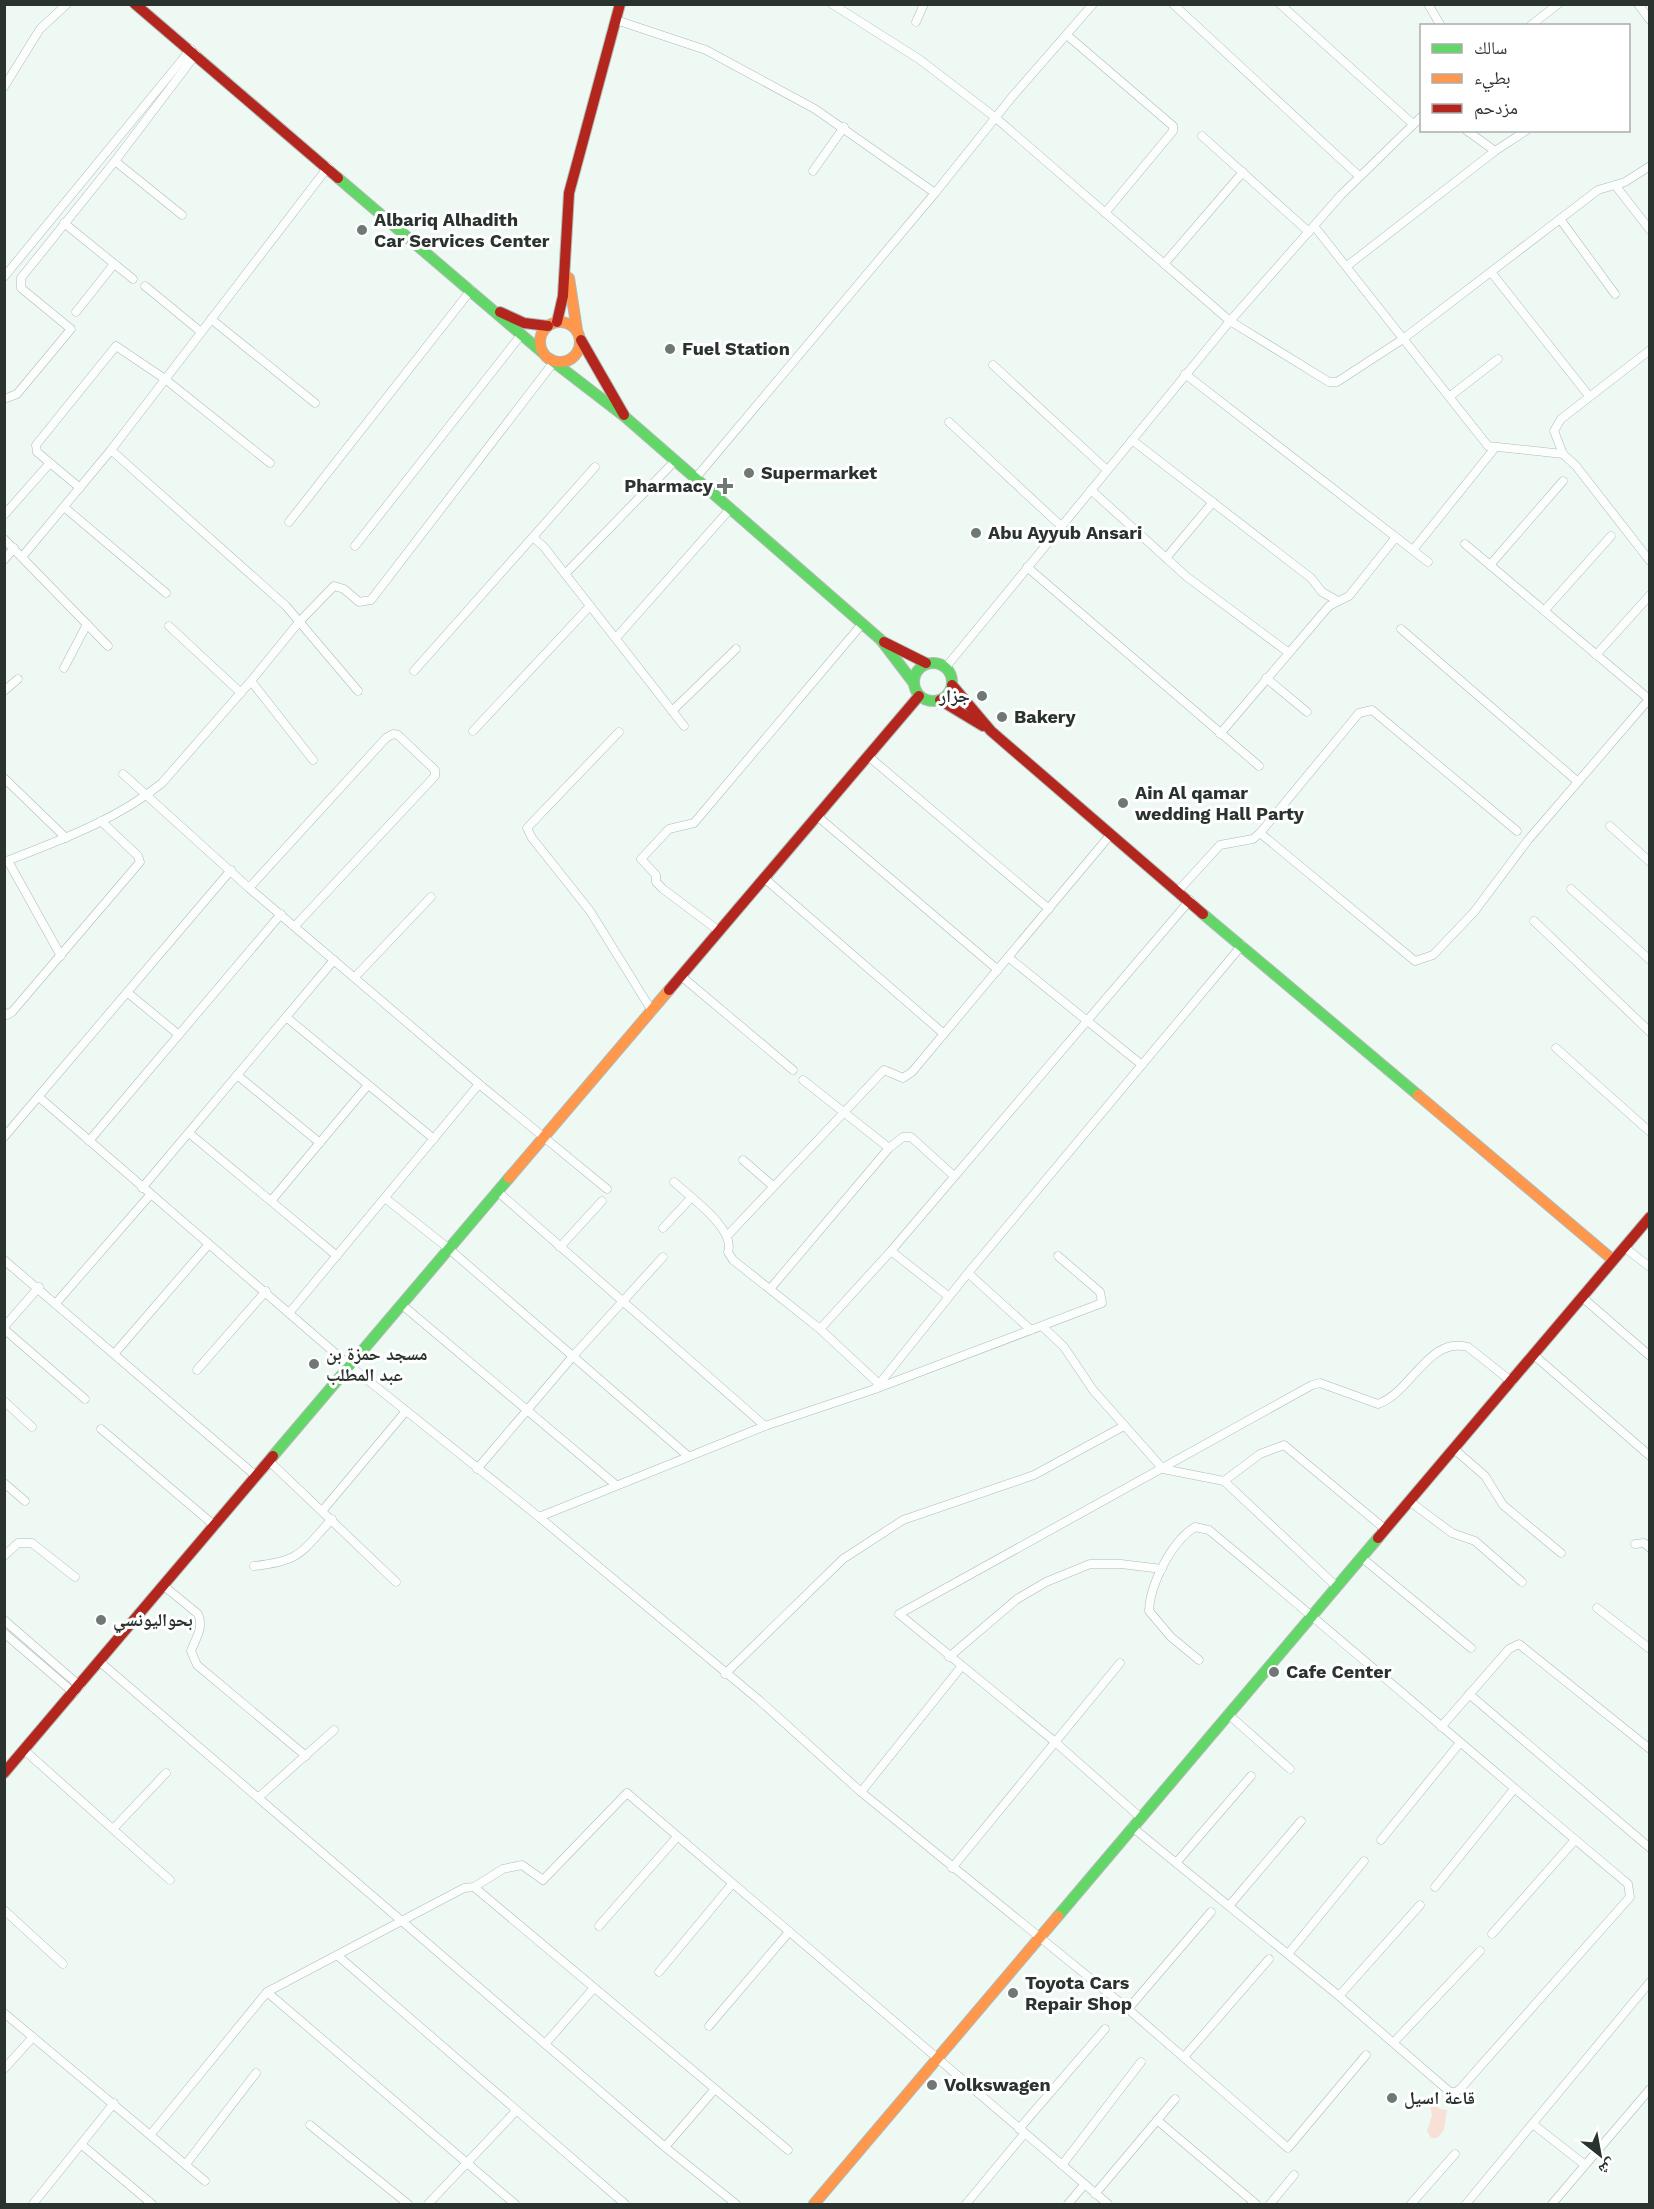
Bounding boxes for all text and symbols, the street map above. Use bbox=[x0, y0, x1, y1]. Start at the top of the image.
legend bbox=[1420, 24, 1630, 132]
text: سالك bbox=[1474, 37, 1507, 58]
text: بطيء bbox=[1474, 67, 1511, 93]
text: مزدحم bbox=[1474, 97, 1518, 120]
place label: Albariq Alhadith Car Services Center bbox=[374, 209, 550, 251]
marker: Albariq Alhadith Car Services Center bbox=[355, 223, 369, 237]
place label: Fuel Station bbox=[682, 338, 790, 359]
marker: Fuel Station bbox=[663, 342, 677, 356]
place label: Supermarket bbox=[761, 462, 877, 483]
marker: Supermarket bbox=[742, 466, 756, 480]
place label: Pharmacy bbox=[624, 475, 714, 496]
marker: Pharmacy bbox=[718, 479, 732, 493]
place label: Abu Ayyub Ansari bbox=[988, 522, 1142, 543]
marker: Abu Ayyub Ansari bbox=[969, 526, 983, 540]
place label: جزار bbox=[938, 685, 970, 706]
marker: جزار bbox=[975, 689, 989, 703]
place label: Bakery bbox=[1014, 706, 1077, 727]
marker: Bakery bbox=[995, 710, 1009, 724]
place label: Ain Al qamar wedding Hall Party bbox=[1135, 782, 1305, 824]
marker: Ain Al qamar wedding Hall Party bbox=[1116, 796, 1130, 810]
place label: مسجد حمزة بن عبد المطلب bbox=[326, 1343, 428, 1386]
marker: مسجد حمزة بن عبد المطلب bbox=[307, 1357, 321, 1371]
place label: بحواليونسي bbox=[113, 1609, 193, 1634]
marker: بحواليونسي bbox=[94, 1613, 108, 1627]
place label: Cafe Center bbox=[1286, 1661, 1392, 1682]
marker: Cafe Center bbox=[1267, 1665, 1281, 1679]
place label: Toyota Cars Repair Shop bbox=[1025, 1972, 1132, 2014]
marker: Toyota Cars Repair Shop bbox=[1006, 1986, 1020, 2000]
place label: Volkswagen bbox=[944, 2074, 1051, 2095]
marker: Volkswagen bbox=[925, 2078, 939, 2092]
place label: قاعة اسيل bbox=[1404, 2087, 1475, 2109]
marker: قاعة اسيل bbox=[1385, 2091, 1399, 2105]
north arrow bbox=[1570, 2125, 1630, 2185]
text: ش bbox=[1595, 2155, 1620, 2180]

